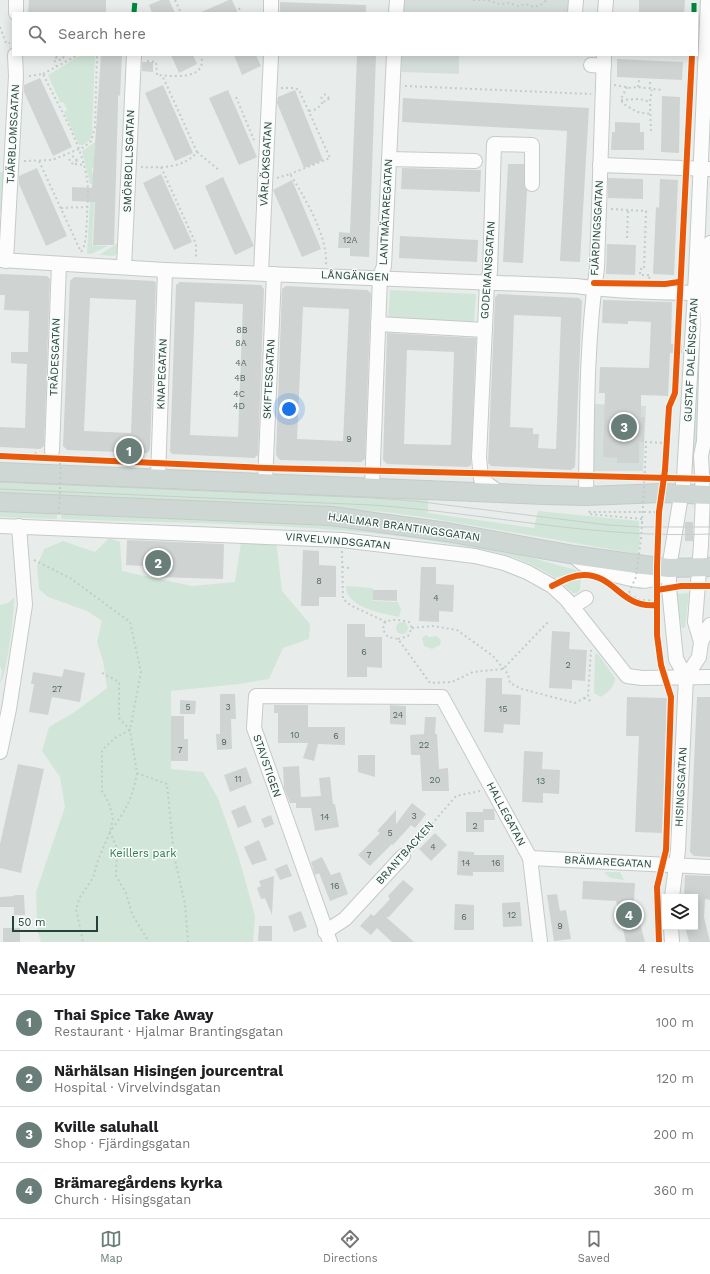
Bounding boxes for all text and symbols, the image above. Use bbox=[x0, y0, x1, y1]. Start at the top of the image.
search box bbox=[12, 12, 698, 56]
icon: search bbox=[26, 23, 48, 45]
text: Search here bbox=[58, 25, 146, 43]
street label: TJÄRBLOMSGATAN bbox=[3, 84, 22, 184]
street label: SMÖRBOLLSGATAN bbox=[120, 109, 137, 213]
street label: VÅRLÖKSGATAN bbox=[256, 121, 275, 207]
street label: LANTMÄTAREGATAN bbox=[376, 158, 395, 266]
street label: FJÄRDINGSGATAN bbox=[587, 180, 606, 276]
street label: GODEMANSGATAN bbox=[478, 221, 498, 319]
house number: 12A bbox=[343, 235, 357, 245]
street label: LÅNGÄNGEN bbox=[321, 267, 389, 284]
street label: GUSTAF DALÉNSGATAN bbox=[680, 297, 701, 423]
street label: TRÄDESGATAN bbox=[46, 318, 63, 396]
house number: 8B bbox=[236, 325, 248, 335]
street label: KNAPEGATAN bbox=[154, 338, 170, 410]
house number: 8A bbox=[235, 338, 247, 348]
street label: SKIFTESGATAN bbox=[260, 339, 278, 419]
house number: 4A bbox=[235, 358, 247, 368]
house number: 4B bbox=[234, 373, 246, 383]
house number: 4C bbox=[233, 389, 245, 399]
your location bbox=[279, 399, 299, 419]
house number: 4D bbox=[233, 401, 245, 411]
pin: 3 bbox=[611, 412, 637, 442]
house number: 9 bbox=[346, 434, 352, 444]
pin: 1 bbox=[116, 436, 142, 466]
street label: HJALMAR BRANTINGSGATAN bbox=[327, 510, 481, 544]
street label: VIRVELVINDSGATAN bbox=[285, 530, 391, 552]
pin: 2 bbox=[145, 548, 171, 578]
house number: 8 bbox=[316, 576, 322, 586]
house number: 4 bbox=[433, 593, 439, 603]
house number: 6 bbox=[361, 647, 367, 657]
house number: 2 bbox=[565, 660, 571, 670]
house number: 27 bbox=[52, 684, 62, 694]
house number: 5 bbox=[185, 702, 191, 712]
house number: 3 bbox=[225, 702, 231, 712]
house number: 15 bbox=[499, 704, 507, 714]
house number: 24 bbox=[393, 710, 404, 720]
house number: 10 bbox=[290, 730, 300, 740]
house number: 6 bbox=[333, 731, 339, 741]
street label: STAVSTIGEN bbox=[250, 733, 284, 799]
house number: 9 bbox=[221, 737, 227, 747]
house number: 22 bbox=[419, 740, 429, 750]
house number: 7 bbox=[177, 745, 183, 755]
street label: HISINGSGATAN bbox=[672, 747, 690, 827]
house number: 11 bbox=[234, 774, 242, 784]
house number: 20 bbox=[430, 775, 441, 785]
house number: 13 bbox=[537, 776, 545, 786]
street label: HALLEGATAN bbox=[484, 780, 528, 848]
house number: 3 bbox=[411, 811, 417, 821]
house number: 14 bbox=[320, 812, 330, 822]
street label: BRANTBACKEN bbox=[373, 819, 437, 887]
house number: 2 bbox=[472, 821, 478, 831]
house number: 5 bbox=[387, 828, 393, 838]
house number: 4 bbox=[430, 842, 436, 852]
park label: Keillers park bbox=[110, 847, 176, 860]
house number: 7 bbox=[366, 850, 372, 860]
street label: BRÄMAREGATAN bbox=[564, 852, 652, 871]
house number: 14 bbox=[461, 858, 471, 868]
house number: 16 bbox=[492, 858, 500, 868]
house number: 16 bbox=[331, 881, 339, 891]
map controls bbox=[662, 894, 698, 930]
button: layers bbox=[662, 894, 698, 930]
pin: 4 bbox=[616, 900, 642, 930]
house number: 12 bbox=[508, 910, 516, 920]
house number: 6 bbox=[461, 912, 467, 922]
scale bar bbox=[12, 914, 98, 933]
text: 50 m bbox=[18, 916, 45, 929]
house number: 9 bbox=[557, 921, 563, 931]
text: Nearby bbox=[16, 958, 75, 978]
text: 4 results bbox=[638, 961, 694, 976]
text: Thai Spice Take Away bbox=[54, 1006, 213, 1024]
text: 1 bbox=[26, 1015, 32, 1030]
text: 100 m bbox=[656, 1015, 694, 1030]
text: Restaurant · Hjalmar Brantingsgatan bbox=[54, 1024, 283, 1039]
text: Närhälsan Hisingen jourcentral bbox=[54, 1062, 283, 1080]
text: 2 bbox=[25, 1071, 33, 1086]
text: 120 m bbox=[656, 1071, 694, 1086]
text: Hospital · Virvelvindsgatan bbox=[54, 1080, 221, 1095]
text: Kville saluhall bbox=[54, 1118, 158, 1136]
text: 3 bbox=[25, 1127, 33, 1142]
text: 200 m bbox=[653, 1127, 694, 1142]
text: Shop · Fjärdingsgatan bbox=[54, 1136, 190, 1151]
text: Brämaregårdens kyrka bbox=[54, 1174, 222, 1192]
text: 4 bbox=[25, 1183, 33, 1198]
text: 360 m bbox=[654, 1183, 694, 1198]
text: Church · Hisingsgatan bbox=[54, 1192, 191, 1207]
tab: Map bbox=[100, 1228, 123, 1265]
tab: Directions bbox=[323, 1228, 377, 1265]
tab: Saved bbox=[578, 1228, 610, 1265]

